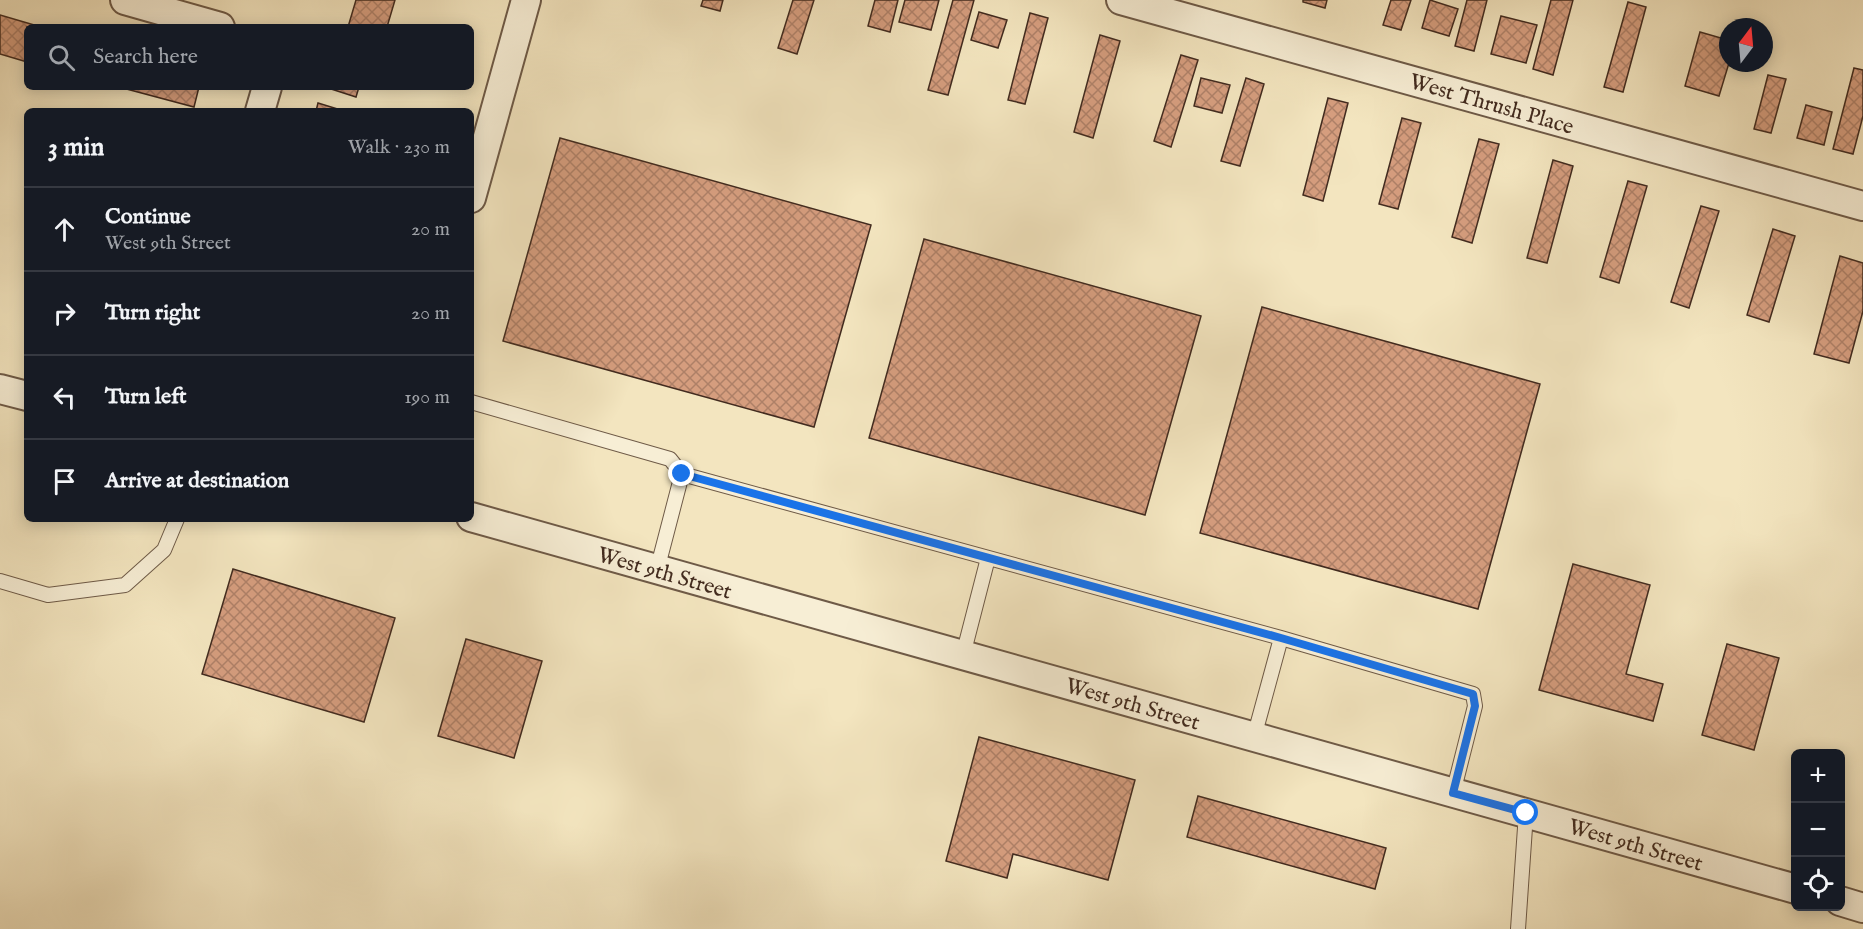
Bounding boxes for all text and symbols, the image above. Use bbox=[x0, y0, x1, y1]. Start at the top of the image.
north arrow bbox=[1719, 18, 1773, 72]
search box bbox=[24, 24, 474, 90]
icon: search bbox=[45, 41, 78, 74]
text: Search here bbox=[93, 43, 198, 71]
street label: West Thrush Place bbox=[1406, 68, 1577, 142]
text: 3 min bbox=[48, 131, 104, 164]
text: Walk · 230 m bbox=[348, 135, 450, 160]
text: Continue bbox=[105, 203, 191, 231]
icon: ahead bbox=[48, 213, 81, 246]
text: 20 m bbox=[411, 217, 450, 242]
text: West 9th Street bbox=[105, 231, 231, 256]
icon: right bbox=[48, 297, 81, 330]
text: Turn right bbox=[105, 299, 200, 327]
text: 20 m bbox=[411, 301, 450, 326]
icon: left bbox=[48, 381, 81, 414]
text: Turn left bbox=[105, 383, 187, 411]
text: 190 m bbox=[404, 385, 450, 410]
route end bbox=[668, 460, 694, 486]
icon: arrive bbox=[48, 465, 81, 498]
text: Arrive at destination bbox=[105, 467, 289, 495]
street label: West 9th Street bbox=[594, 541, 735, 607]
street label: West 9th Street bbox=[1062, 672, 1203, 738]
map controls bbox=[1791, 749, 1845, 911]
button: + bbox=[1791, 749, 1845, 803]
route start bbox=[1512, 799, 1538, 825]
button: − bbox=[1791, 803, 1845, 857]
street label: West 9th Street bbox=[1565, 813, 1706, 879]
button: locate bbox=[1791, 857, 1845, 911]

